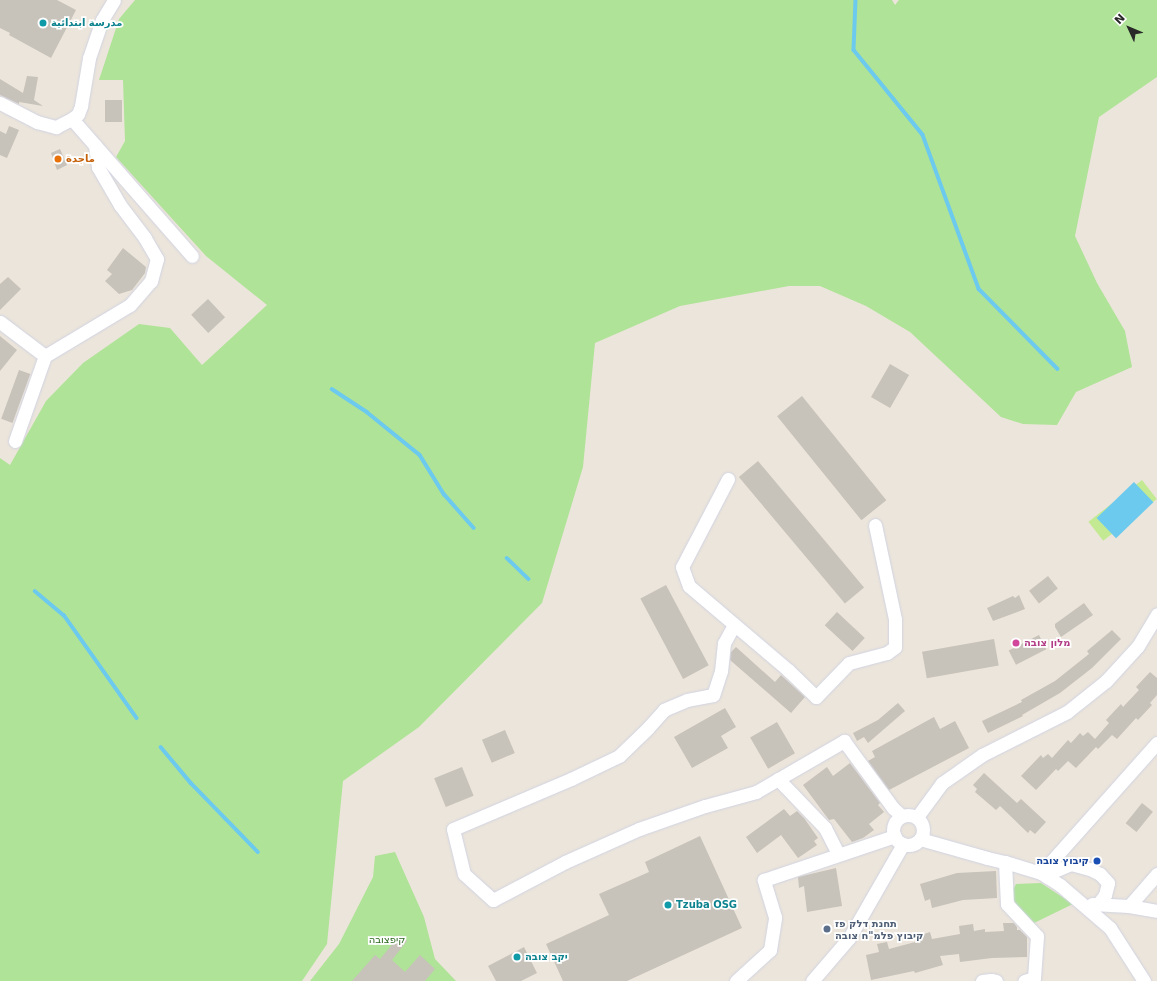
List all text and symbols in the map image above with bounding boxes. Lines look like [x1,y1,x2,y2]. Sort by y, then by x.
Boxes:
north arrow [1109,8,1149,48]
text: N [1112,11,1128,27]
place label: مدرسة ابتدائية [51,17,122,29]
marker: مدرسة ابتدائية [38,18,48,28]
place label: ماجدة [66,153,95,165]
marker: ماجدة [53,154,63,164]
place label: מלון צובה [1024,637,1071,649]
marker: מלון צובה [1011,638,1021,648]
place label: קיבוץ צובה [1036,855,1089,867]
marker: קיבוץ צובה [1092,856,1102,866]
place label: Tzuba OSG [676,899,737,911]
marker: Tzuba OSG [663,900,673,910]
place label: תחנת דלק פז קיבוץ פלמ"ח צובה [835,917,923,940]
marker: תחנת דלק פז קיבוץ פלמ"ח צובה [822,924,832,934]
park label: קיפצובה [369,934,405,946]
place label: יקב צובה [525,951,568,963]
marker: יקב צובה [512,952,522,962]

